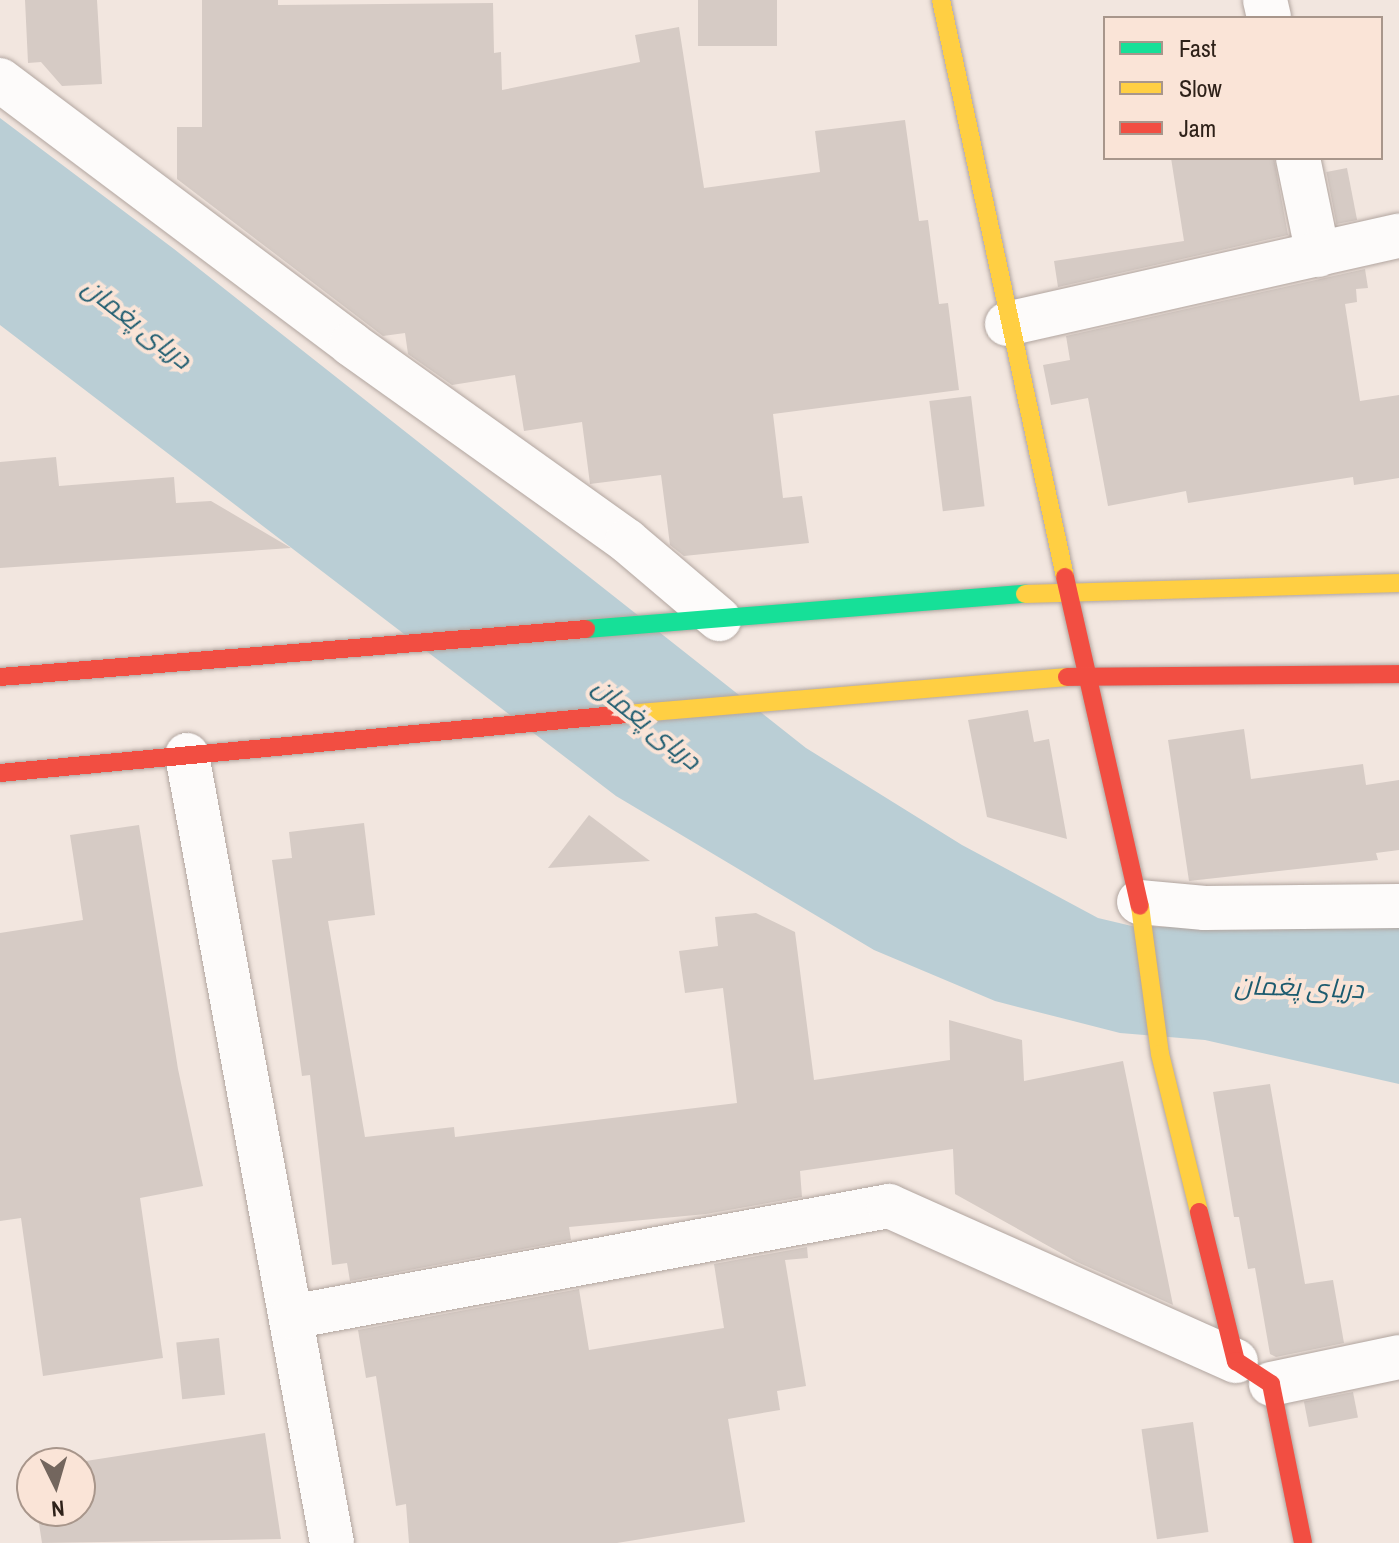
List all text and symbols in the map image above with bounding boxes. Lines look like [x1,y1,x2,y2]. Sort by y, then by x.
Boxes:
legend [1103,16,1383,160]
text: Fast [1179,32,1216,64]
text: Slow [1179,72,1222,104]
text: Jam [1179,112,1216,144]
water label: دریای پغمان [76,271,198,375]
water label: دریای پغمان [587,670,707,776]
water label: دریای پغمان [1234,969,1364,1005]
north arrow [16,1447,96,1527]
text: N [50,1493,66,1524]

